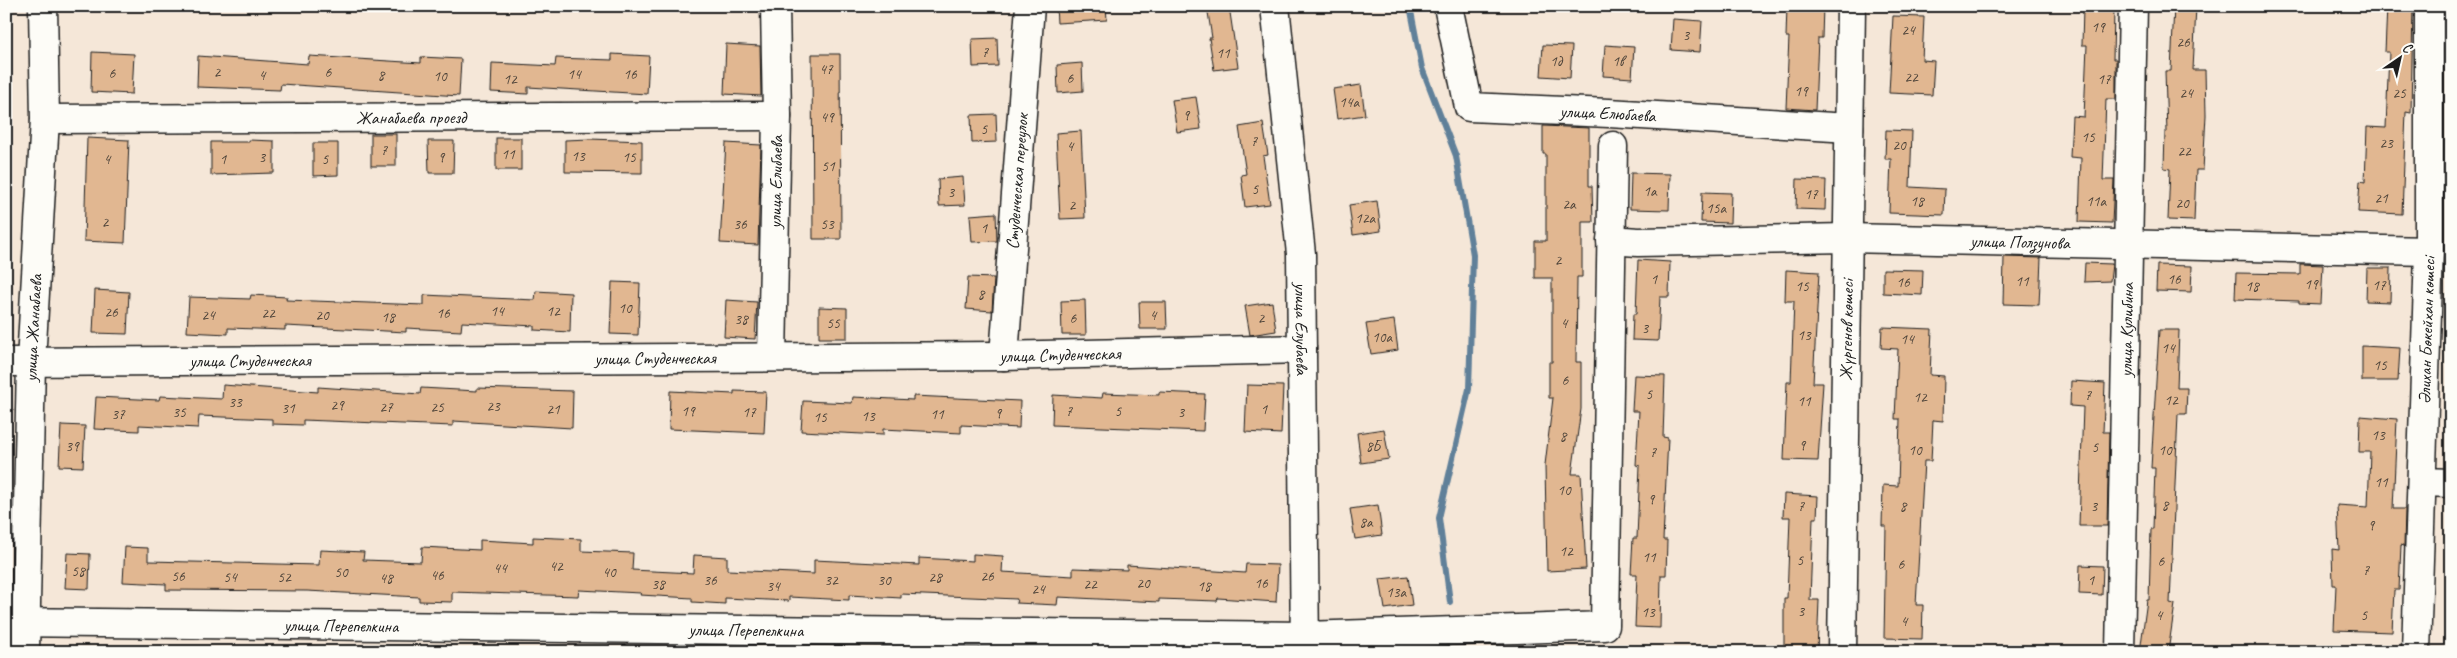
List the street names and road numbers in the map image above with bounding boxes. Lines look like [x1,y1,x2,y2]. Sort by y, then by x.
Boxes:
street label: улица Елюбаева [1558,100,1657,127]
street label: Жанабаева проезд [356,106,468,129]
street label: Студенческая переулок [1001,110,1033,250]
street label: улица Елибаева [764,134,788,230]
street label: улица Ползунова [1969,230,2071,254]
street label: Әлихан Бөкейхан көшесі [2413,253,2440,404]
street label: улица Жанабаева [20,272,47,383]
street label: Жүргенов көшесі [1835,276,1858,381]
street label: улица Елубаева [1290,281,1313,376]
street label: улица Кулибина [2115,282,2138,378]
street label: улица Студенческая [998,342,1122,367]
street label: улица Студенческая [593,347,717,369]
street label: улица Студенческая [188,349,312,372]
street label: улица Перепелкина [283,614,400,637]
street label: улица Перепелкина [688,618,805,642]

